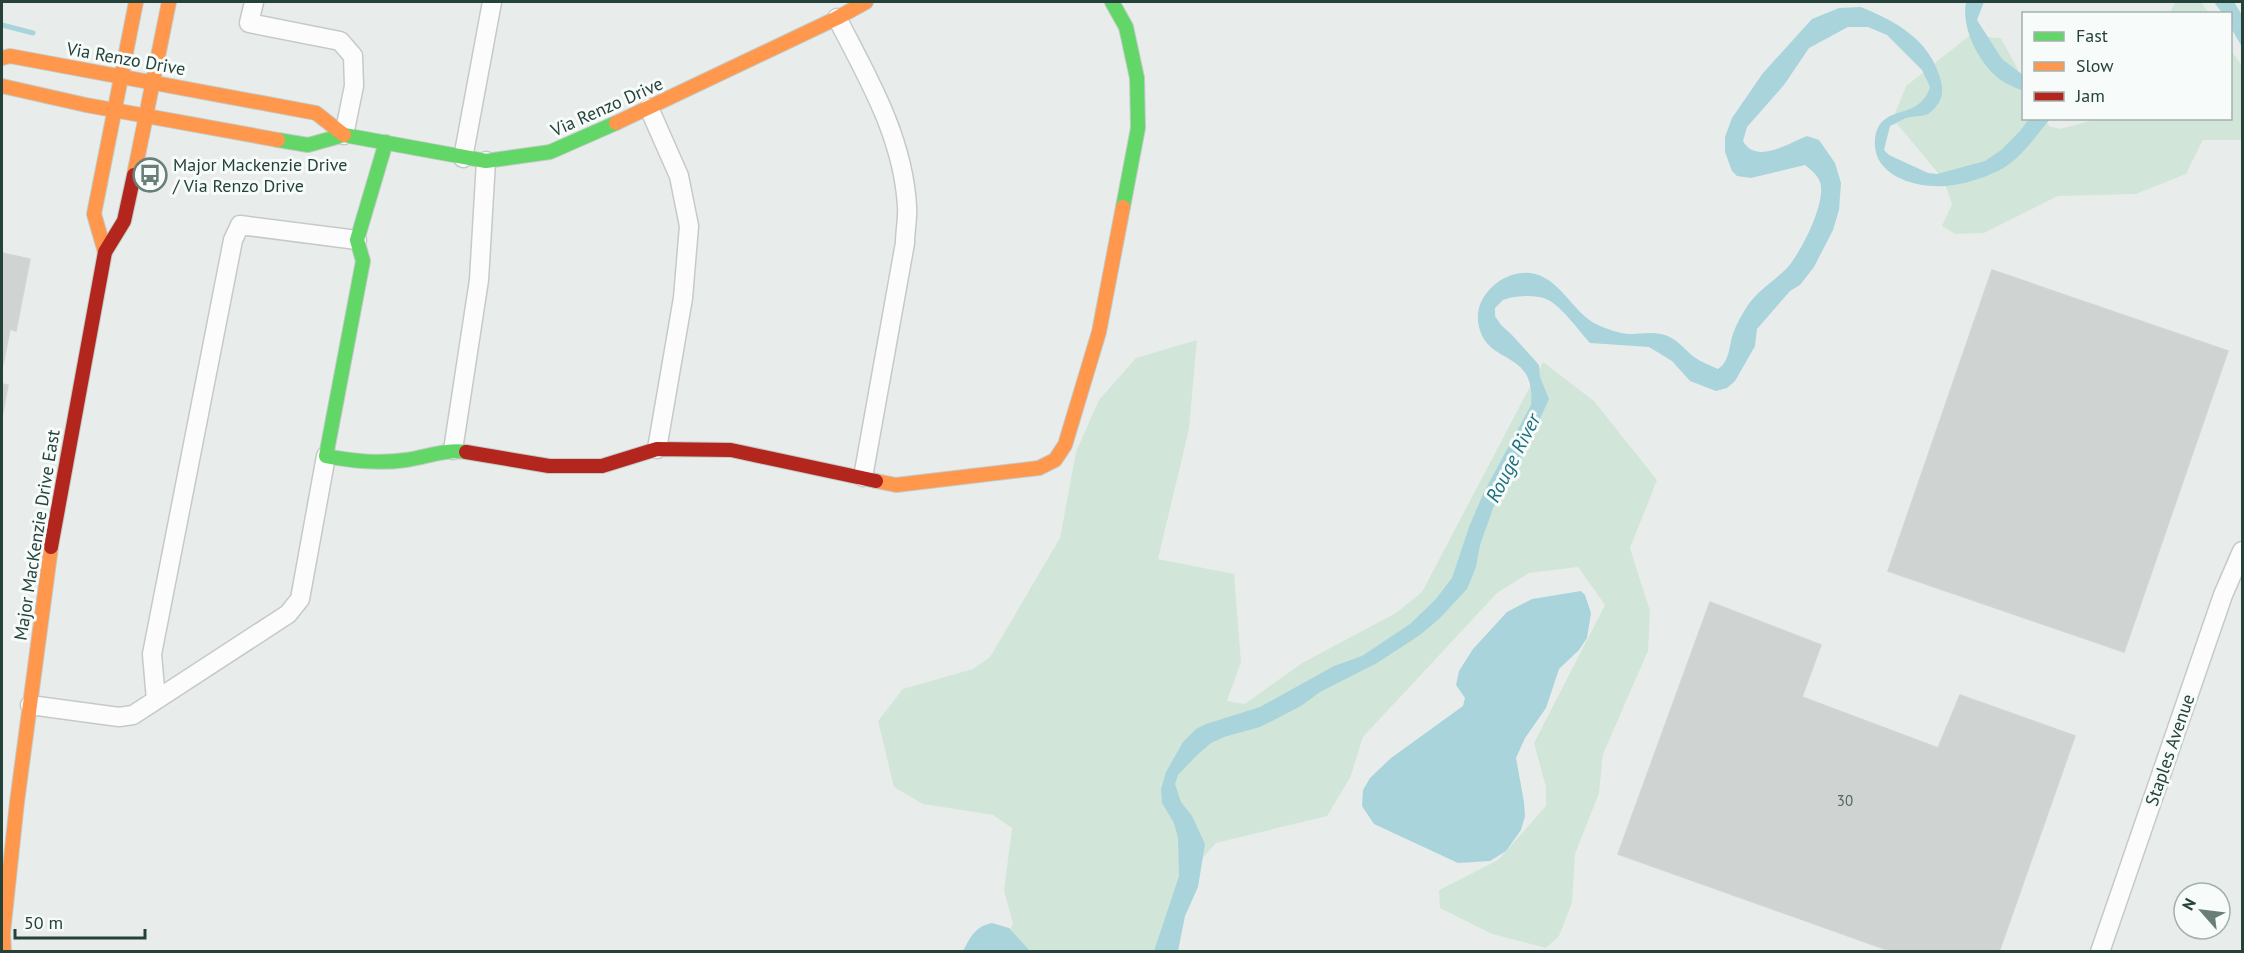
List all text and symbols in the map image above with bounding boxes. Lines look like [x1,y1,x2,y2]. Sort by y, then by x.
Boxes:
legend [2022,12,2232,120]
text: Fast [2076,24,2108,47]
street label: Via Renzo Drive [64,37,187,80]
text: Slow [2076,54,2114,77]
street label: Via Renzo Drive [546,72,666,142]
text: Jam [2075,84,2105,107]
place label: Major Mackenzie Drive / Via Renzo Drive [172,153,347,197]
bus stop icon: Major Mackenzie Drive / Via Renzo Drive [132,157,168,193]
water label: Rouge River [1480,408,1547,507]
street label: Major MacKenzie Drive East [8,428,65,642]
street label: Staples Avenue [2140,691,2199,809]
house number: 30 [1837,791,1853,810]
north arrow [2172,881,2232,941]
text: N [2177,895,2200,913]
scale bar [15,902,146,940]
text: 50 m [24,911,63,934]

